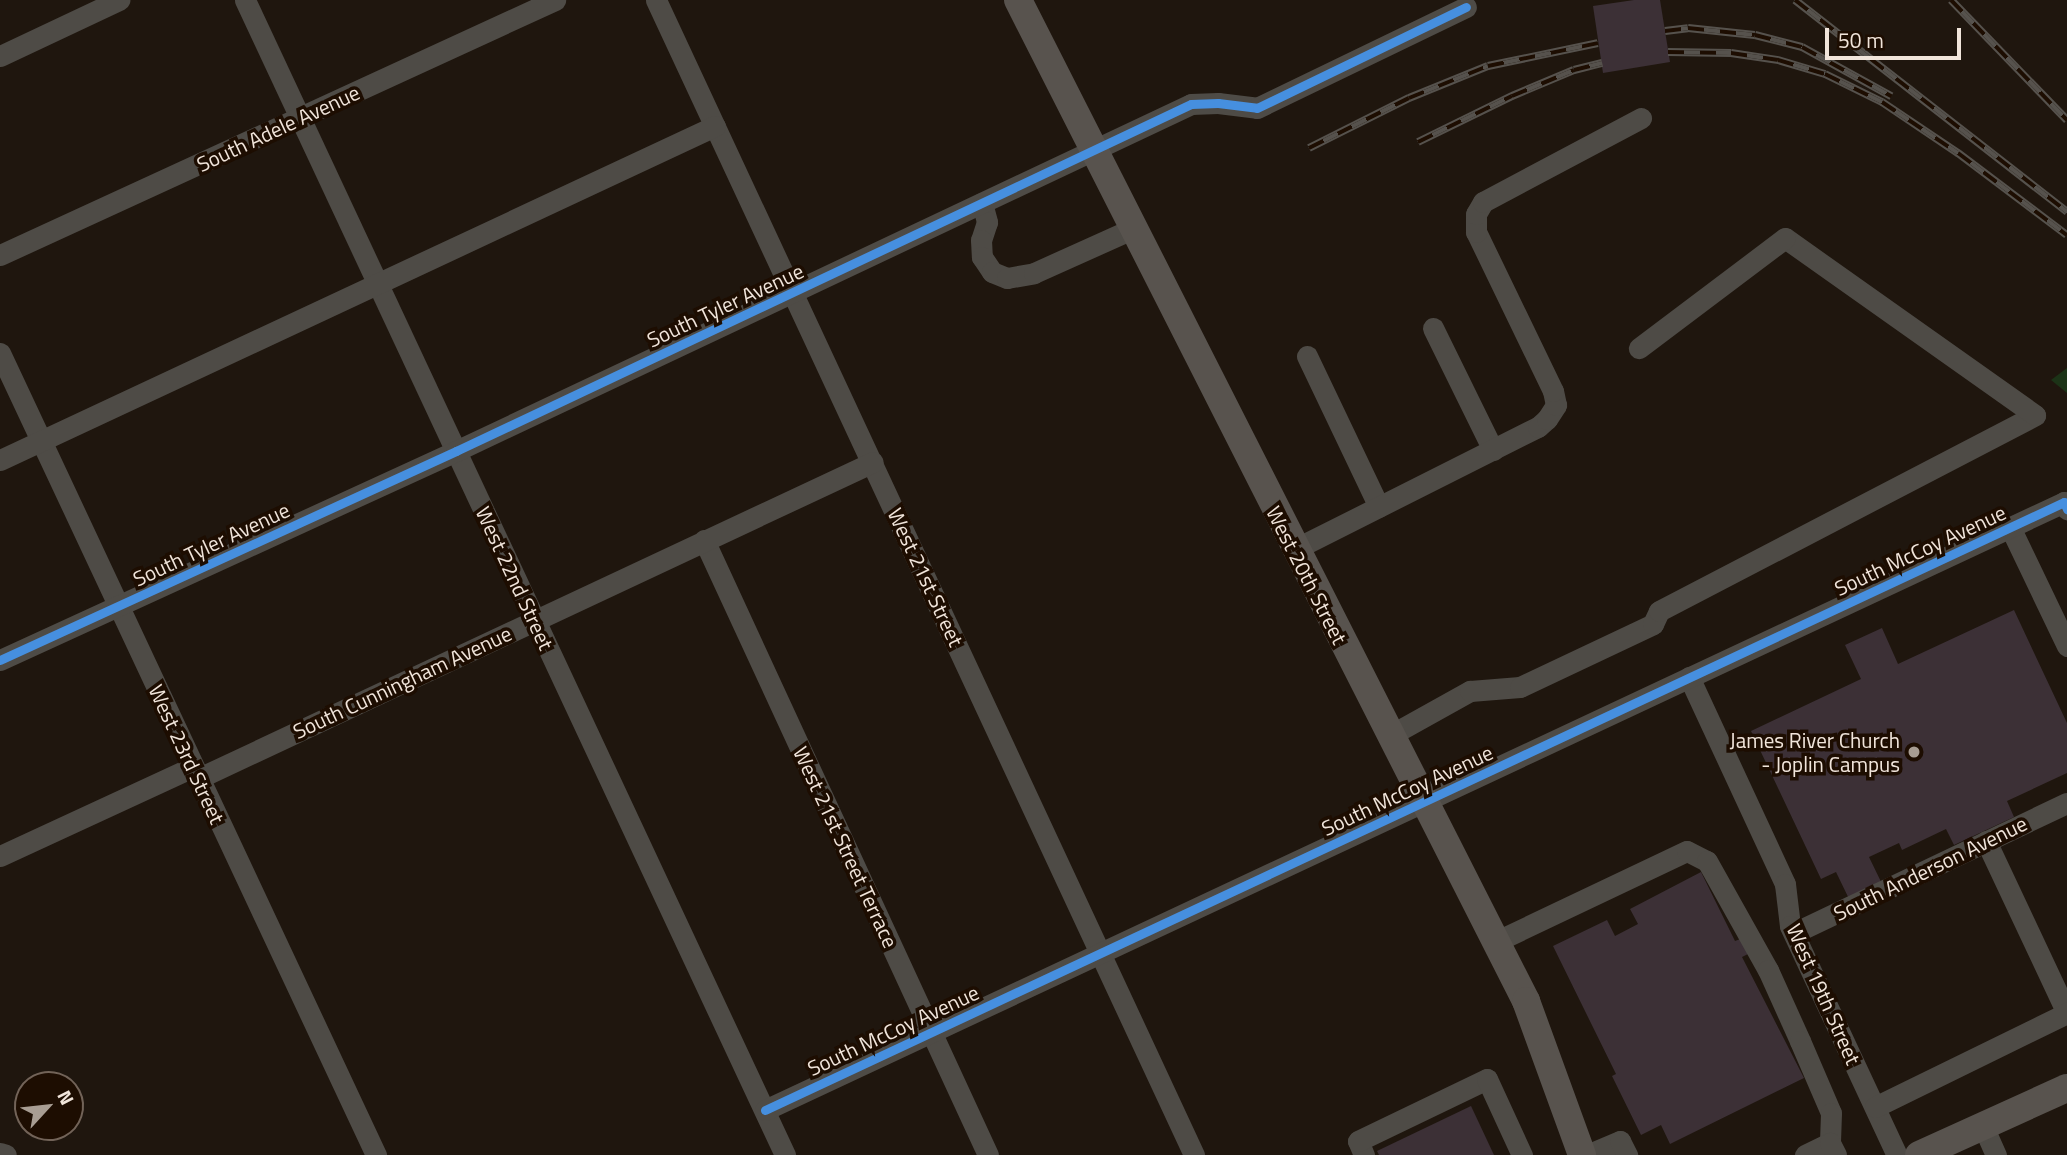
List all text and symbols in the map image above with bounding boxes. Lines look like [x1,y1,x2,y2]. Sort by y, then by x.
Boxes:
scale bar [1829,14,1966,58]
text: 50 m [1838,24,1884,56]
street label: South Adele Avenue [193,79,363,177]
street label: South Tyler Avenue [643,258,807,352]
street label: South Tyler Avenue [129,497,293,591]
street label: South McCoy Avenue [1830,499,2010,601]
street label: West 22nd Street [471,502,559,654]
street label: West 20th Street [1261,502,1353,648]
street label: West 21st Street [883,504,969,650]
street label: South Cunningham Avenue [289,620,515,744]
street label: West 23rd Street [144,680,230,828]
place label: James River Church - Joplin Campus [1730,727,1900,777]
street label: South McCoy Avenue [1317,739,1497,841]
street label: West 21st Street Terrace [788,742,904,952]
marker: James River Church - Joplin Campus [1906,744,1922,760]
street label: South Anderson Avenue [1829,810,2031,926]
street label: West 19th Street [1782,920,1866,1068]
street label: South McCoy Avenue [803,979,983,1081]
north arrow [14,1071,84,1141]
text: N [50,1085,82,1110]

